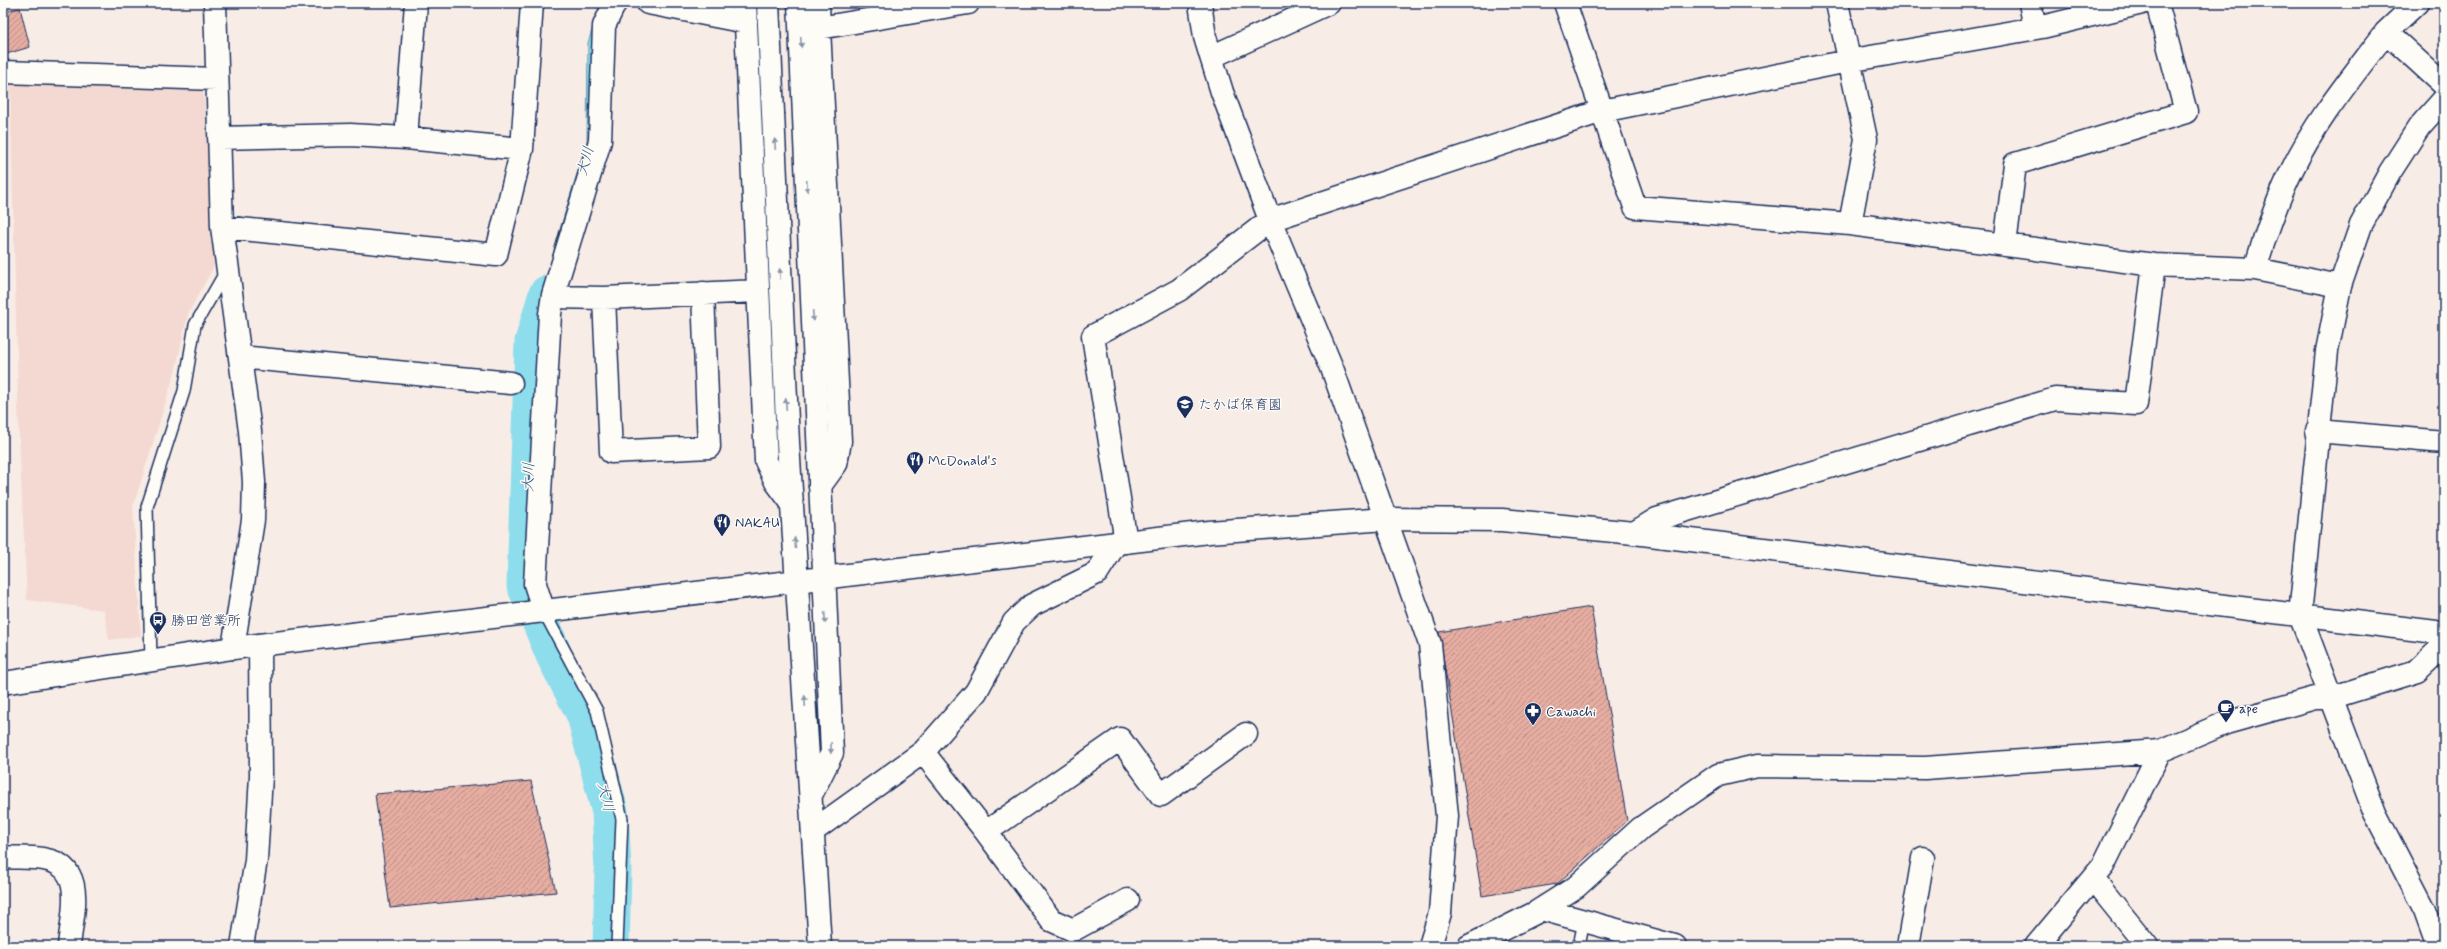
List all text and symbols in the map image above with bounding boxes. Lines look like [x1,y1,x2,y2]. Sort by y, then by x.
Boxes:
one-way arrow [797,36,804,48]
one-way arrow [771,138,778,150]
water label: 大川 [572,144,600,178]
one-way arrow [804,180,810,193]
one-way arrow [777,268,784,280]
one-way arrow [810,310,816,323]
school or university icon: たかば保育園 [1175,394,1195,419]
place label: たかば保育園 [1198,396,1282,414]
one-way arrow [783,397,789,410]
restaurant icon: McDonald's [905,450,925,475]
place label: McDonald's [928,452,997,470]
water label: 大川 [518,462,540,492]
restaurant icon: NAKAU [712,512,732,537]
place label: NAKAU [735,514,780,532]
one-way arrow [791,537,798,549]
bus stop icon: 勝田営業所 [148,610,168,635]
place label: 勝田営業所 [171,612,241,630]
one-way arrow [822,612,828,625]
one-way arrow [801,695,808,707]
cafe icon: ape [2216,698,2236,723]
place label: ape [2239,700,2258,718]
pharmacy icon: Cawachi [1523,701,1543,726]
place label: Cawachi [1546,703,1596,721]
one-way arrow [828,741,834,754]
water label: 大川 [592,780,618,814]

